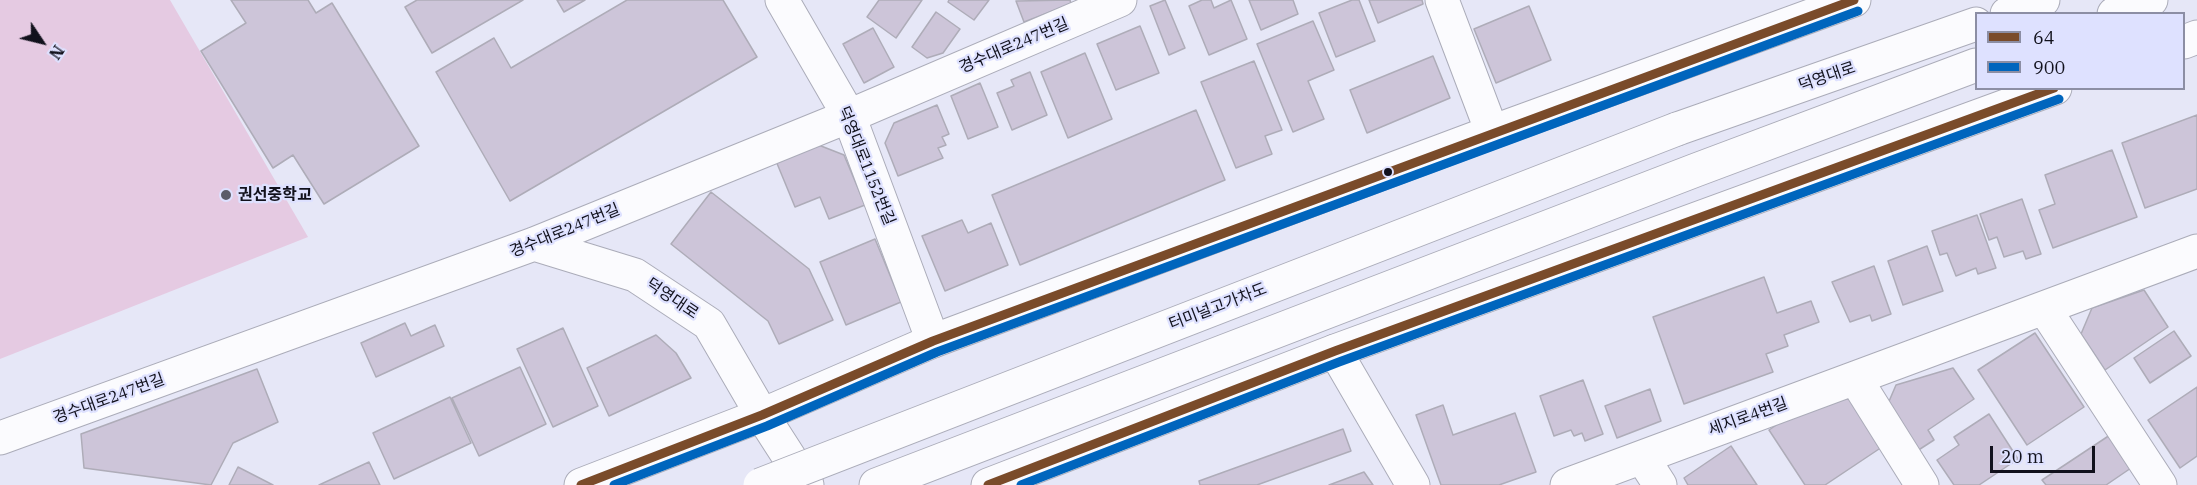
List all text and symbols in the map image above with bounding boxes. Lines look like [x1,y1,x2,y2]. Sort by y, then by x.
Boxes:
north arrow [12,12,72,72]
legend [1975,12,2185,90]
street label: 경수대로247번길 [956,14,1072,78]
text: 64 [2033,26,2055,49]
text: N [45,41,69,63]
text: 900 [2033,56,2065,79]
street label: 덕영대로 [1796,58,1858,96]
street label: 덕영대로1152번길 [833,104,899,228]
unlabelled marker [1382,166,1394,178]
place label: 권선중학교 [238,185,312,205]
marker: 권선중학교 [219,188,233,202]
street label: 경수대로247번길 [507,200,623,262]
street label: 덕영대로 [642,275,702,323]
street label: 터미널고가차도 [1166,280,1270,334]
street label: 경수대로247번길 [51,370,167,428]
street label: 세지로4번길 [1706,394,1790,440]
scale bar [1993,434,2098,472]
text: 20 m [2001,445,2044,468]

